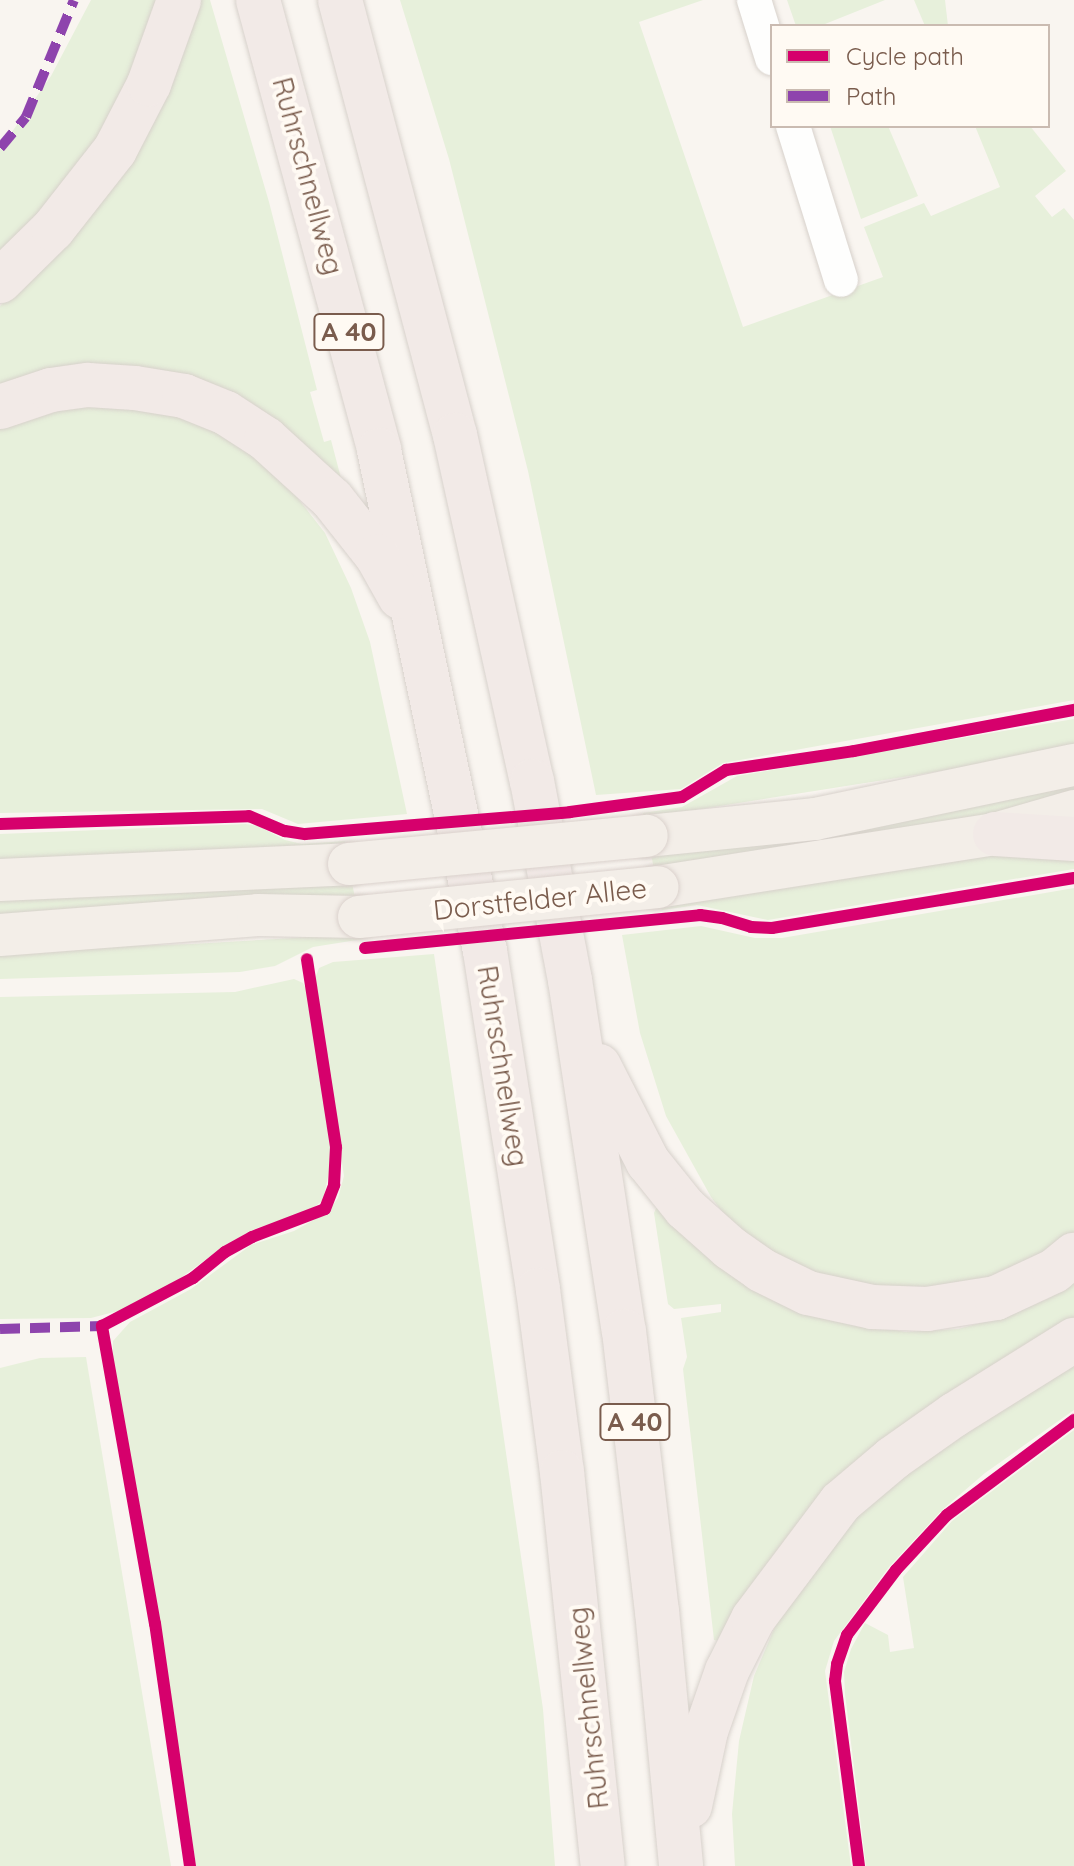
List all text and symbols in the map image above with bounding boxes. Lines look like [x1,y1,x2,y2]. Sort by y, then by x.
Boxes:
legend [770,24,1050,128]
text: Cycle path [846,41,964,71]
street label: Ruhrschnellweg [265,73,351,279]
text: Path [846,81,897,111]
road number: A 40 [313,310,385,354]
street label: Dorstfelder Allee [432,871,648,927]
street label: Ruhrschnellweg [471,963,535,1169]
road number: A 40 [599,1400,671,1444]
street label: Ruhrschnellweg [561,1605,615,1811]

